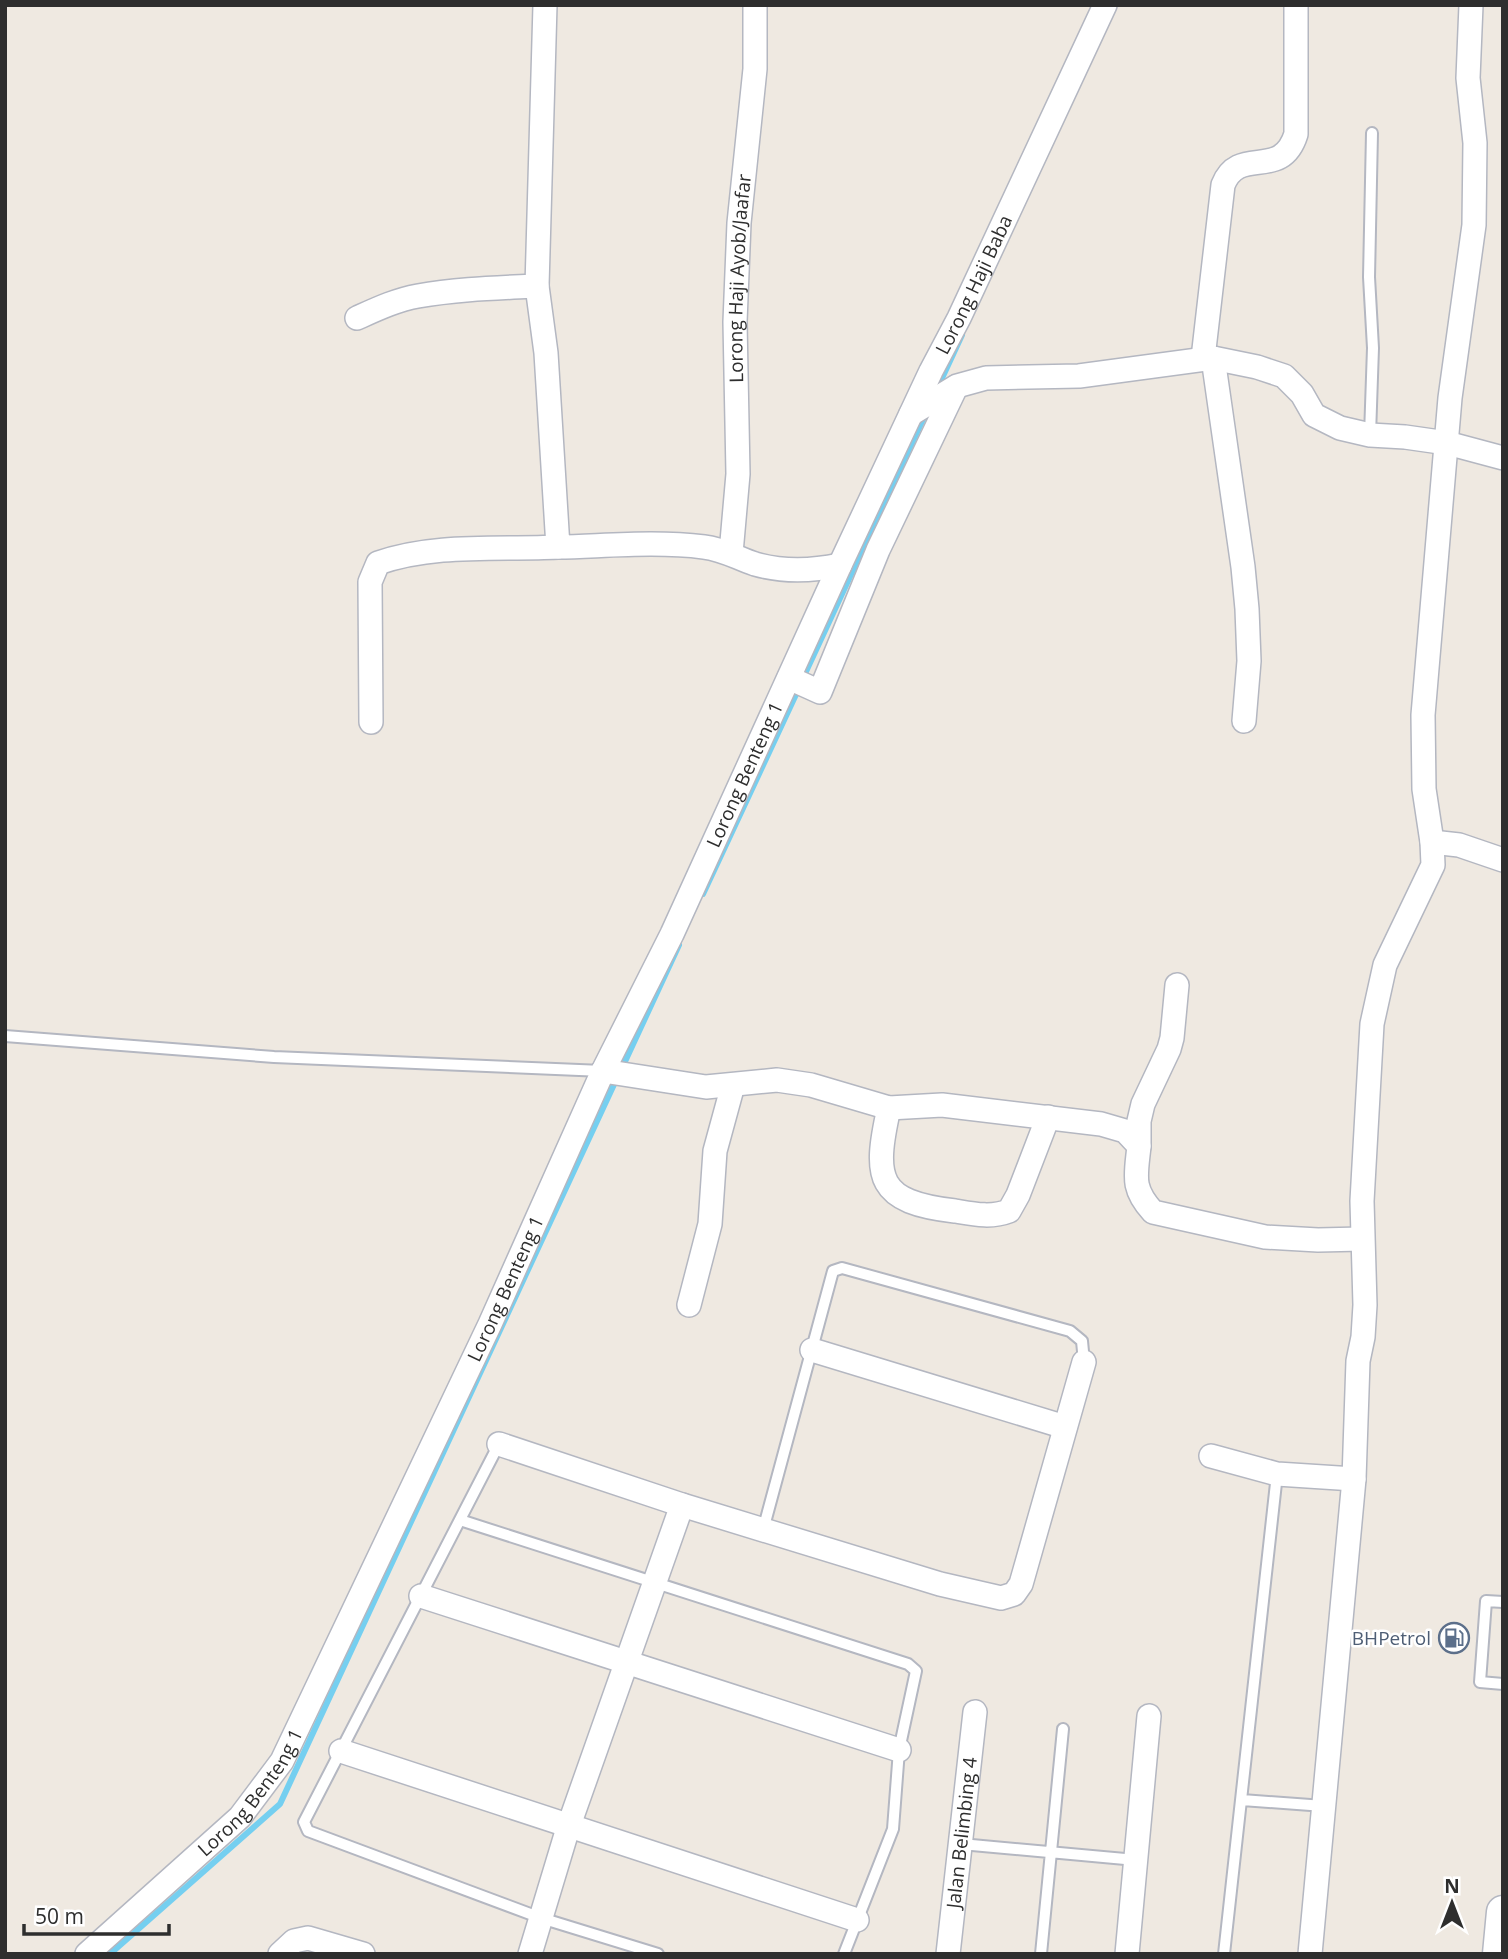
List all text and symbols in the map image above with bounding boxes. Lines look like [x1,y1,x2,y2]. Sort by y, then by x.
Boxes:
street label: Lorong Haji Ayob/Jaafar [722,173,757,383]
street label: Lorong Haji Baba [929,211,1018,359]
street label: Lorong Benteng 1 [700,698,789,852]
street label: Lorong Benteng 1 [461,1212,550,1366]
fuel station icon: BHPetrol [1437,1621,1471,1655]
place label: BHPetrol [1352,1625,1431,1651]
street label: Lorong Benteng 1 [192,1724,308,1862]
street label: Jalan Belimbing 4 [940,1756,983,1912]
north arrow [1417,1868,1487,1938]
text: N [1444,1873,1460,1899]
scale bar [24,1892,170,1936]
text: 50 m [35,1902,84,1930]

